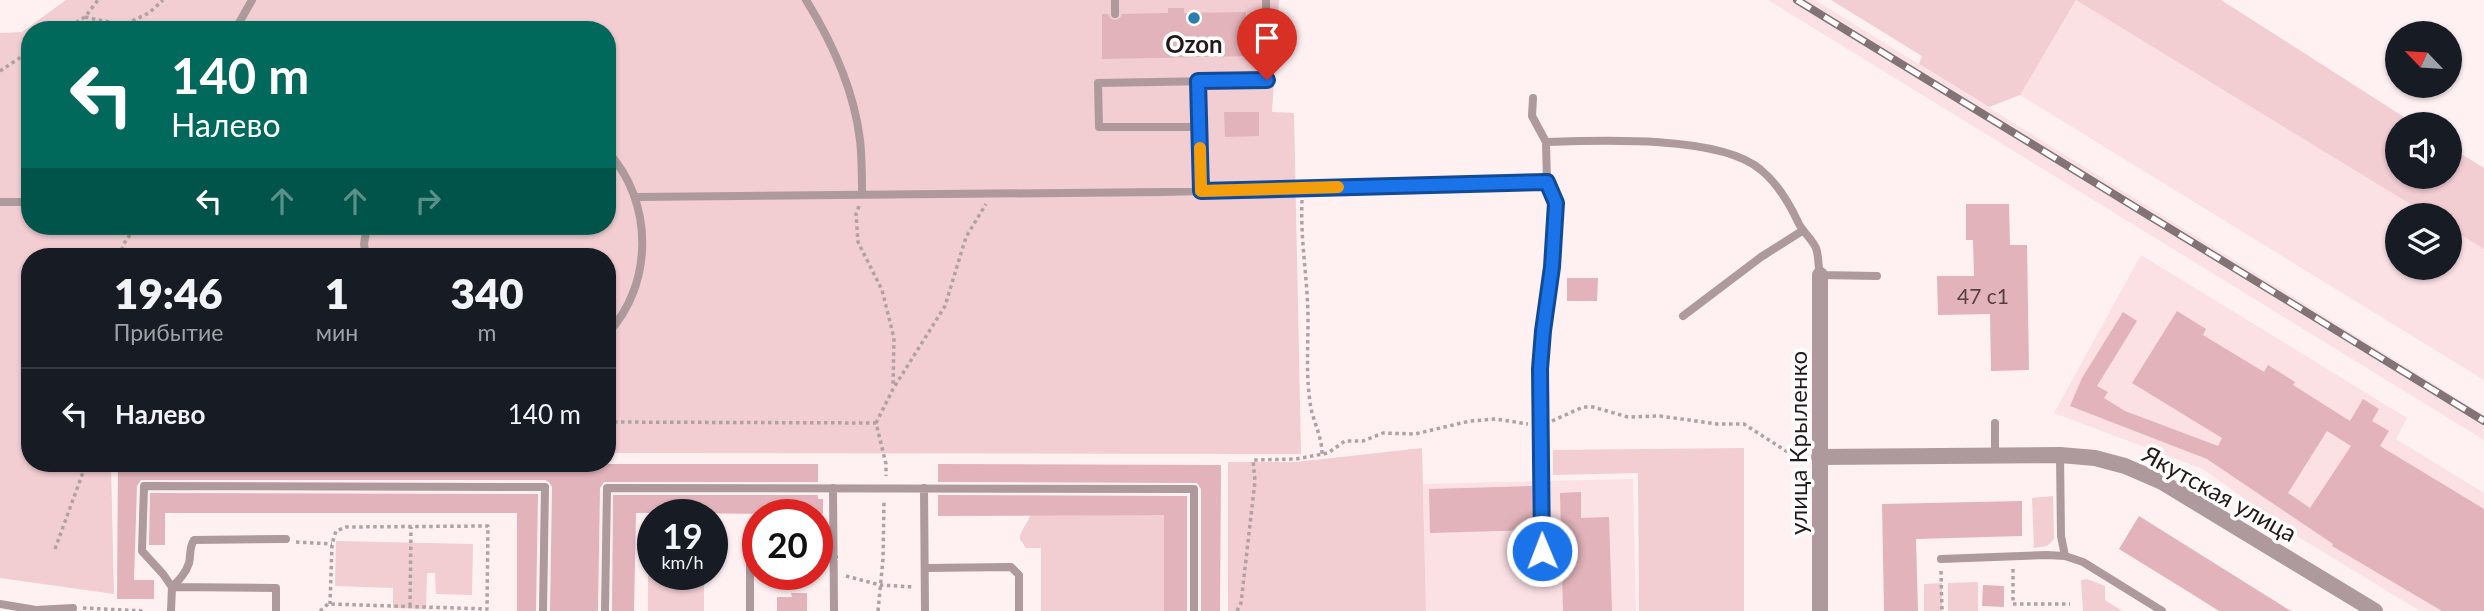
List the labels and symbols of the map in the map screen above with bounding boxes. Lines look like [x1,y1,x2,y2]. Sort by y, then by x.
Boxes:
pin [1237,8,1297,80]
marker: Ozon [1186,10,1202,26]
north arrow [2385,21,2462,98]
place label: Ozon [1165,29,1223,58]
house number: 47 с1 [1957,283,2009,308]
street label: улица Крыленко [1783,351,1812,535]
street label: Якутская улица [2137,438,2302,547]
speed limit sign: 20 [742,499,833,590]
position arrow [1505,514,1579,588]

